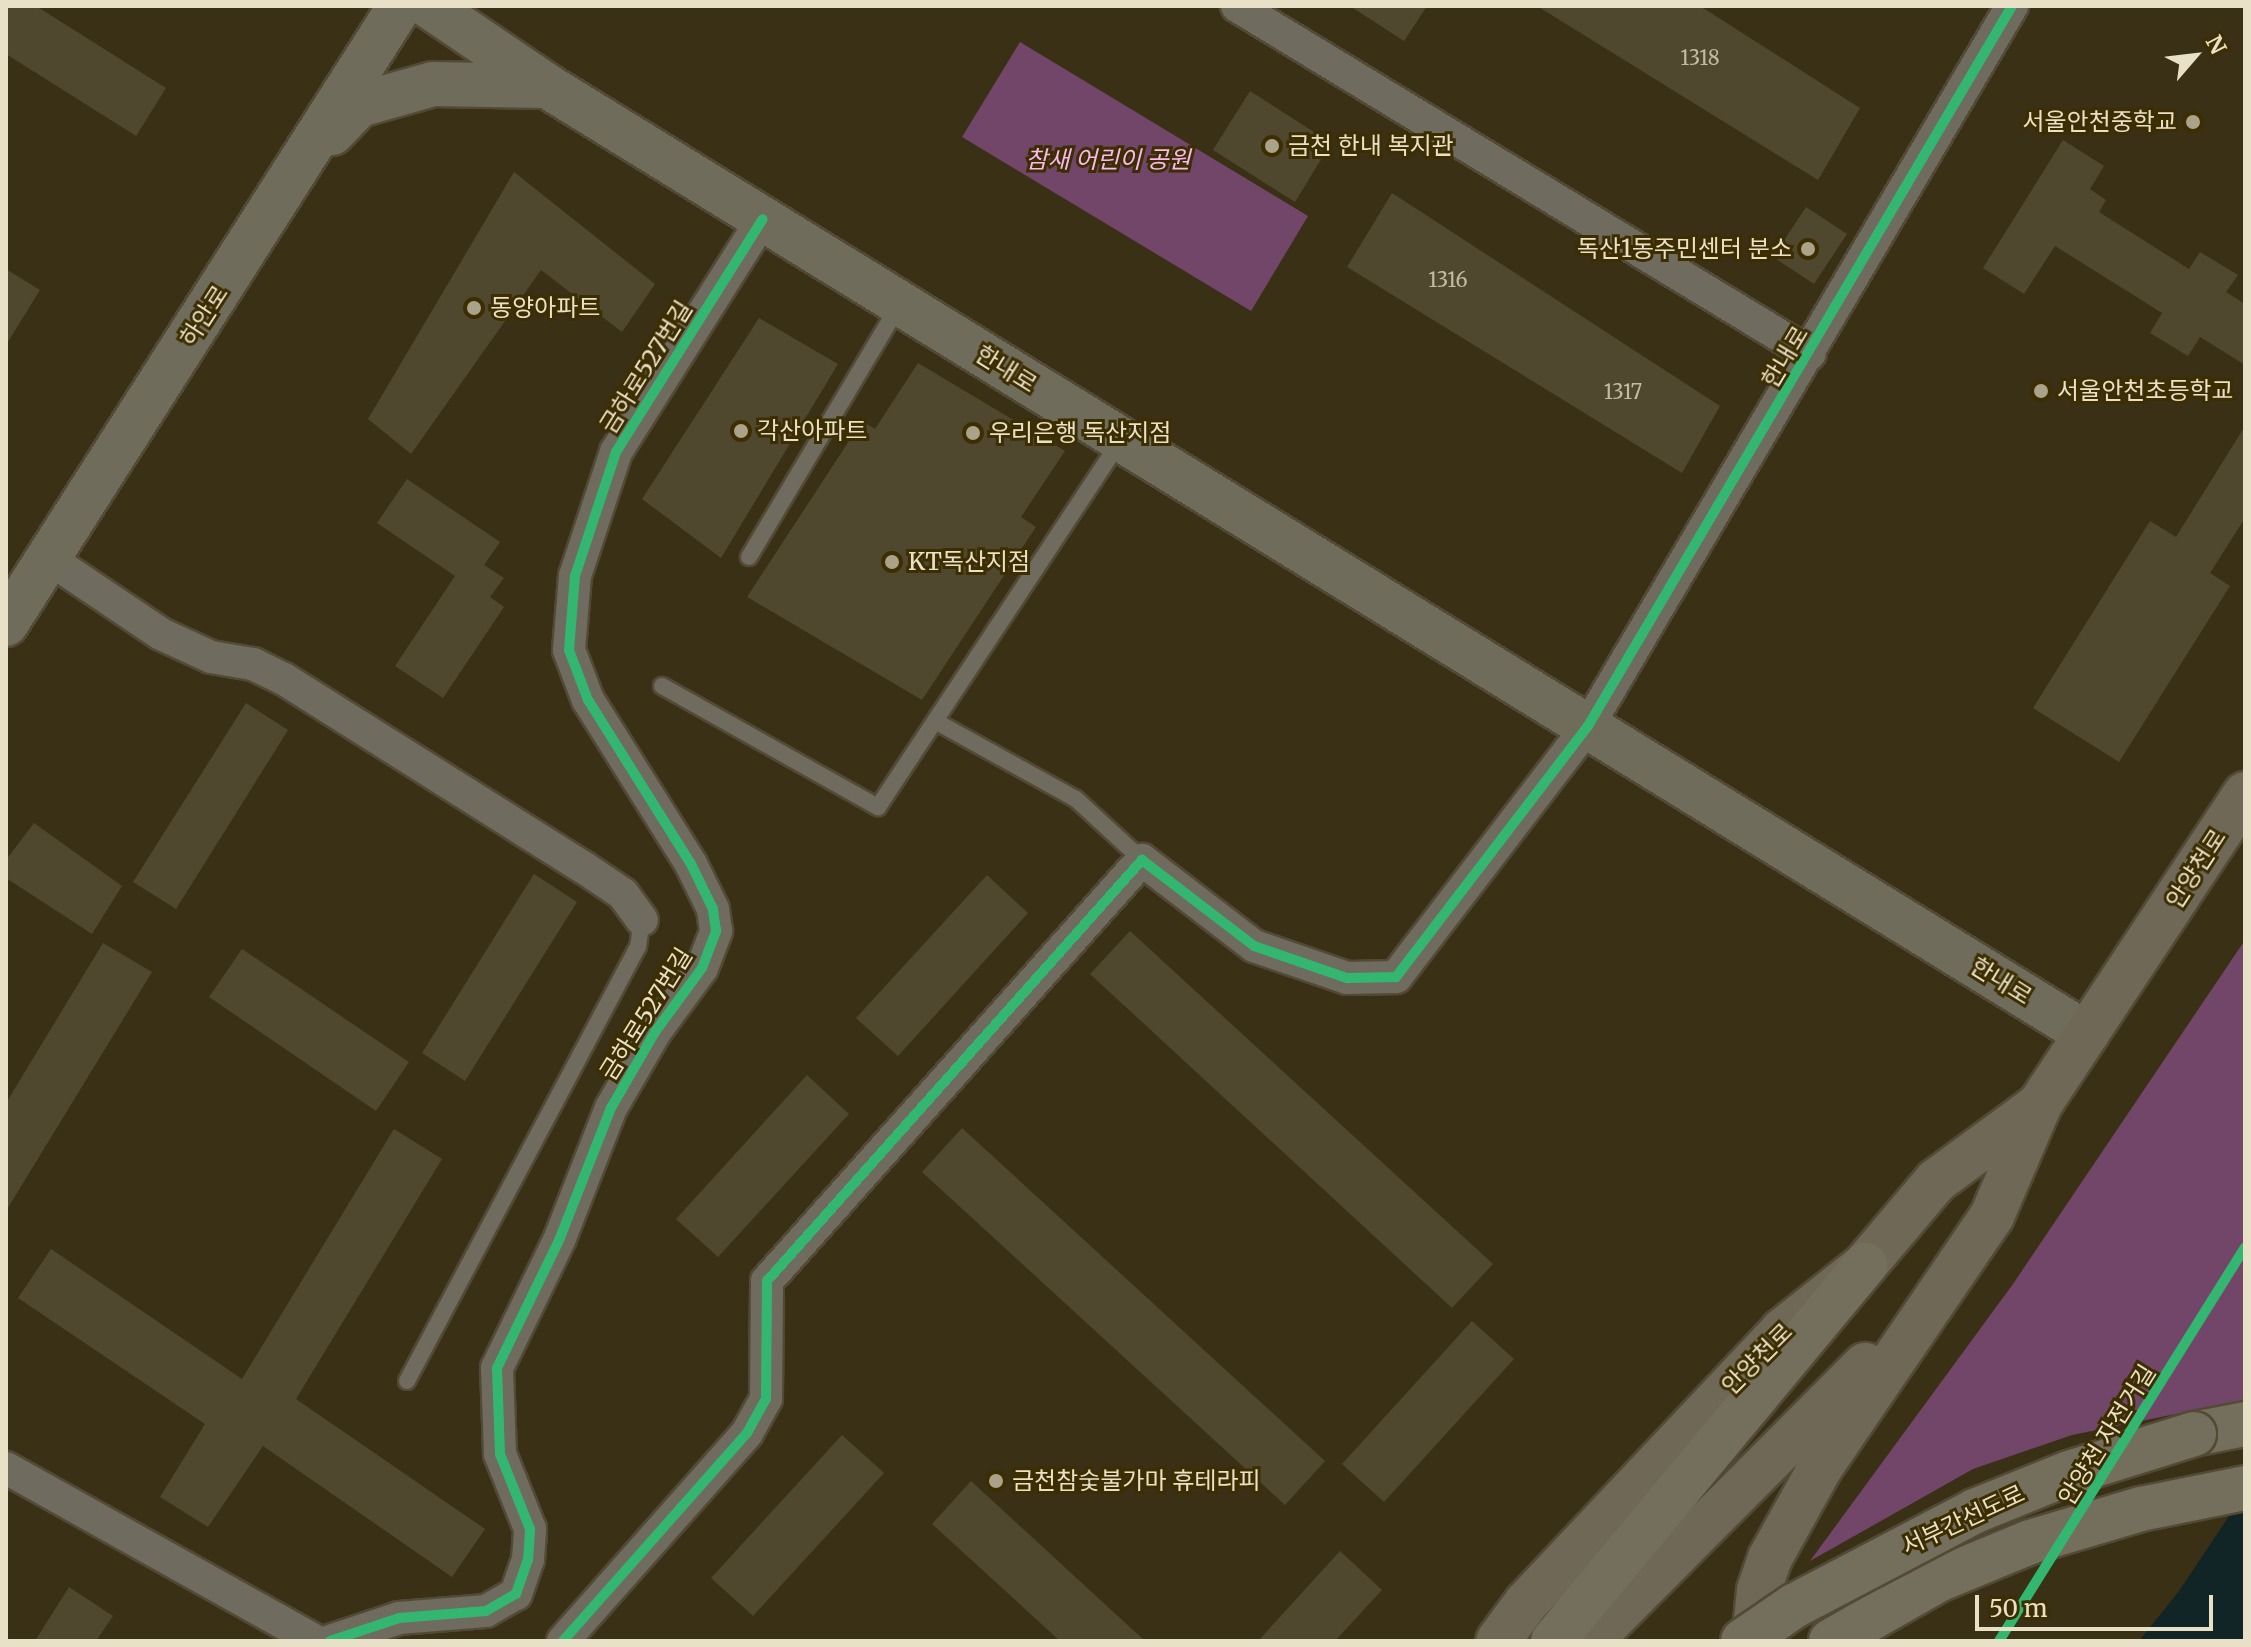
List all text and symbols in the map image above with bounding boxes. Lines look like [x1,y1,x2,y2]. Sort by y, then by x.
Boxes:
north arrow [2155,16,2235,96]
text: N [2200,30,2233,59]
house number: 1318 [1680,45,1720,69]
place label: 서울안천중학교 [2022,108,2177,136]
marker: 서울안천중학교 [2184,113,2202,131]
place label: 금천 한내 복지관 [1288,132,1454,160]
marker: 금천 한내 복지관 [1263,137,1281,155]
park label: 참새 어린이 공원 [1025,146,1191,174]
place label: 독산1동주민센터 분소 [1577,235,1792,263]
marker: 독산1동주민센터 분소 [1799,240,1817,258]
house number: 1316 [1428,267,1468,291]
street label: 하안로 [174,280,234,352]
place label: 동양아파트 [490,294,600,322]
street label: 금하로527번길 [594,296,698,438]
marker: 동양아파트 [465,299,483,317]
street label: 한내로 [1756,321,1814,393]
street label: 한내로 [970,339,1042,399]
place label: 서울안천초등학교 [2057,377,2234,405]
house number: 1317 [1604,379,1642,403]
marker: 서울안천초등학교 [2032,382,2050,400]
place label: 각산아파트 [757,417,867,445]
place label: 우리은행 독산지점 [989,419,1171,447]
marker: 각산아파트 [732,422,750,440]
marker: 우리은행 독산지점 [964,424,982,442]
place label: KT독산지점 [908,548,1030,576]
marker: KT독산지점 [883,553,901,571]
street label: 안양천로 [2160,824,2232,914]
street label: 금하로527번길 [594,943,698,1085]
street label: 한내로 [1965,951,2037,1011]
street label: 안양천로 [1716,1318,1798,1400]
street label: 안양천 자전거길 [2052,1359,2162,1511]
place label: 금천참숯불가마 휴테라피 [1012,1467,1261,1495]
marker: 금천참숯불가마 휴테라피 [987,1472,1005,1490]
street label: 서부간선도로 [1897,1479,2029,1561]
scale bar [1979,1579,2217,1629]
text: 50 m [1989,1593,2048,1624]

